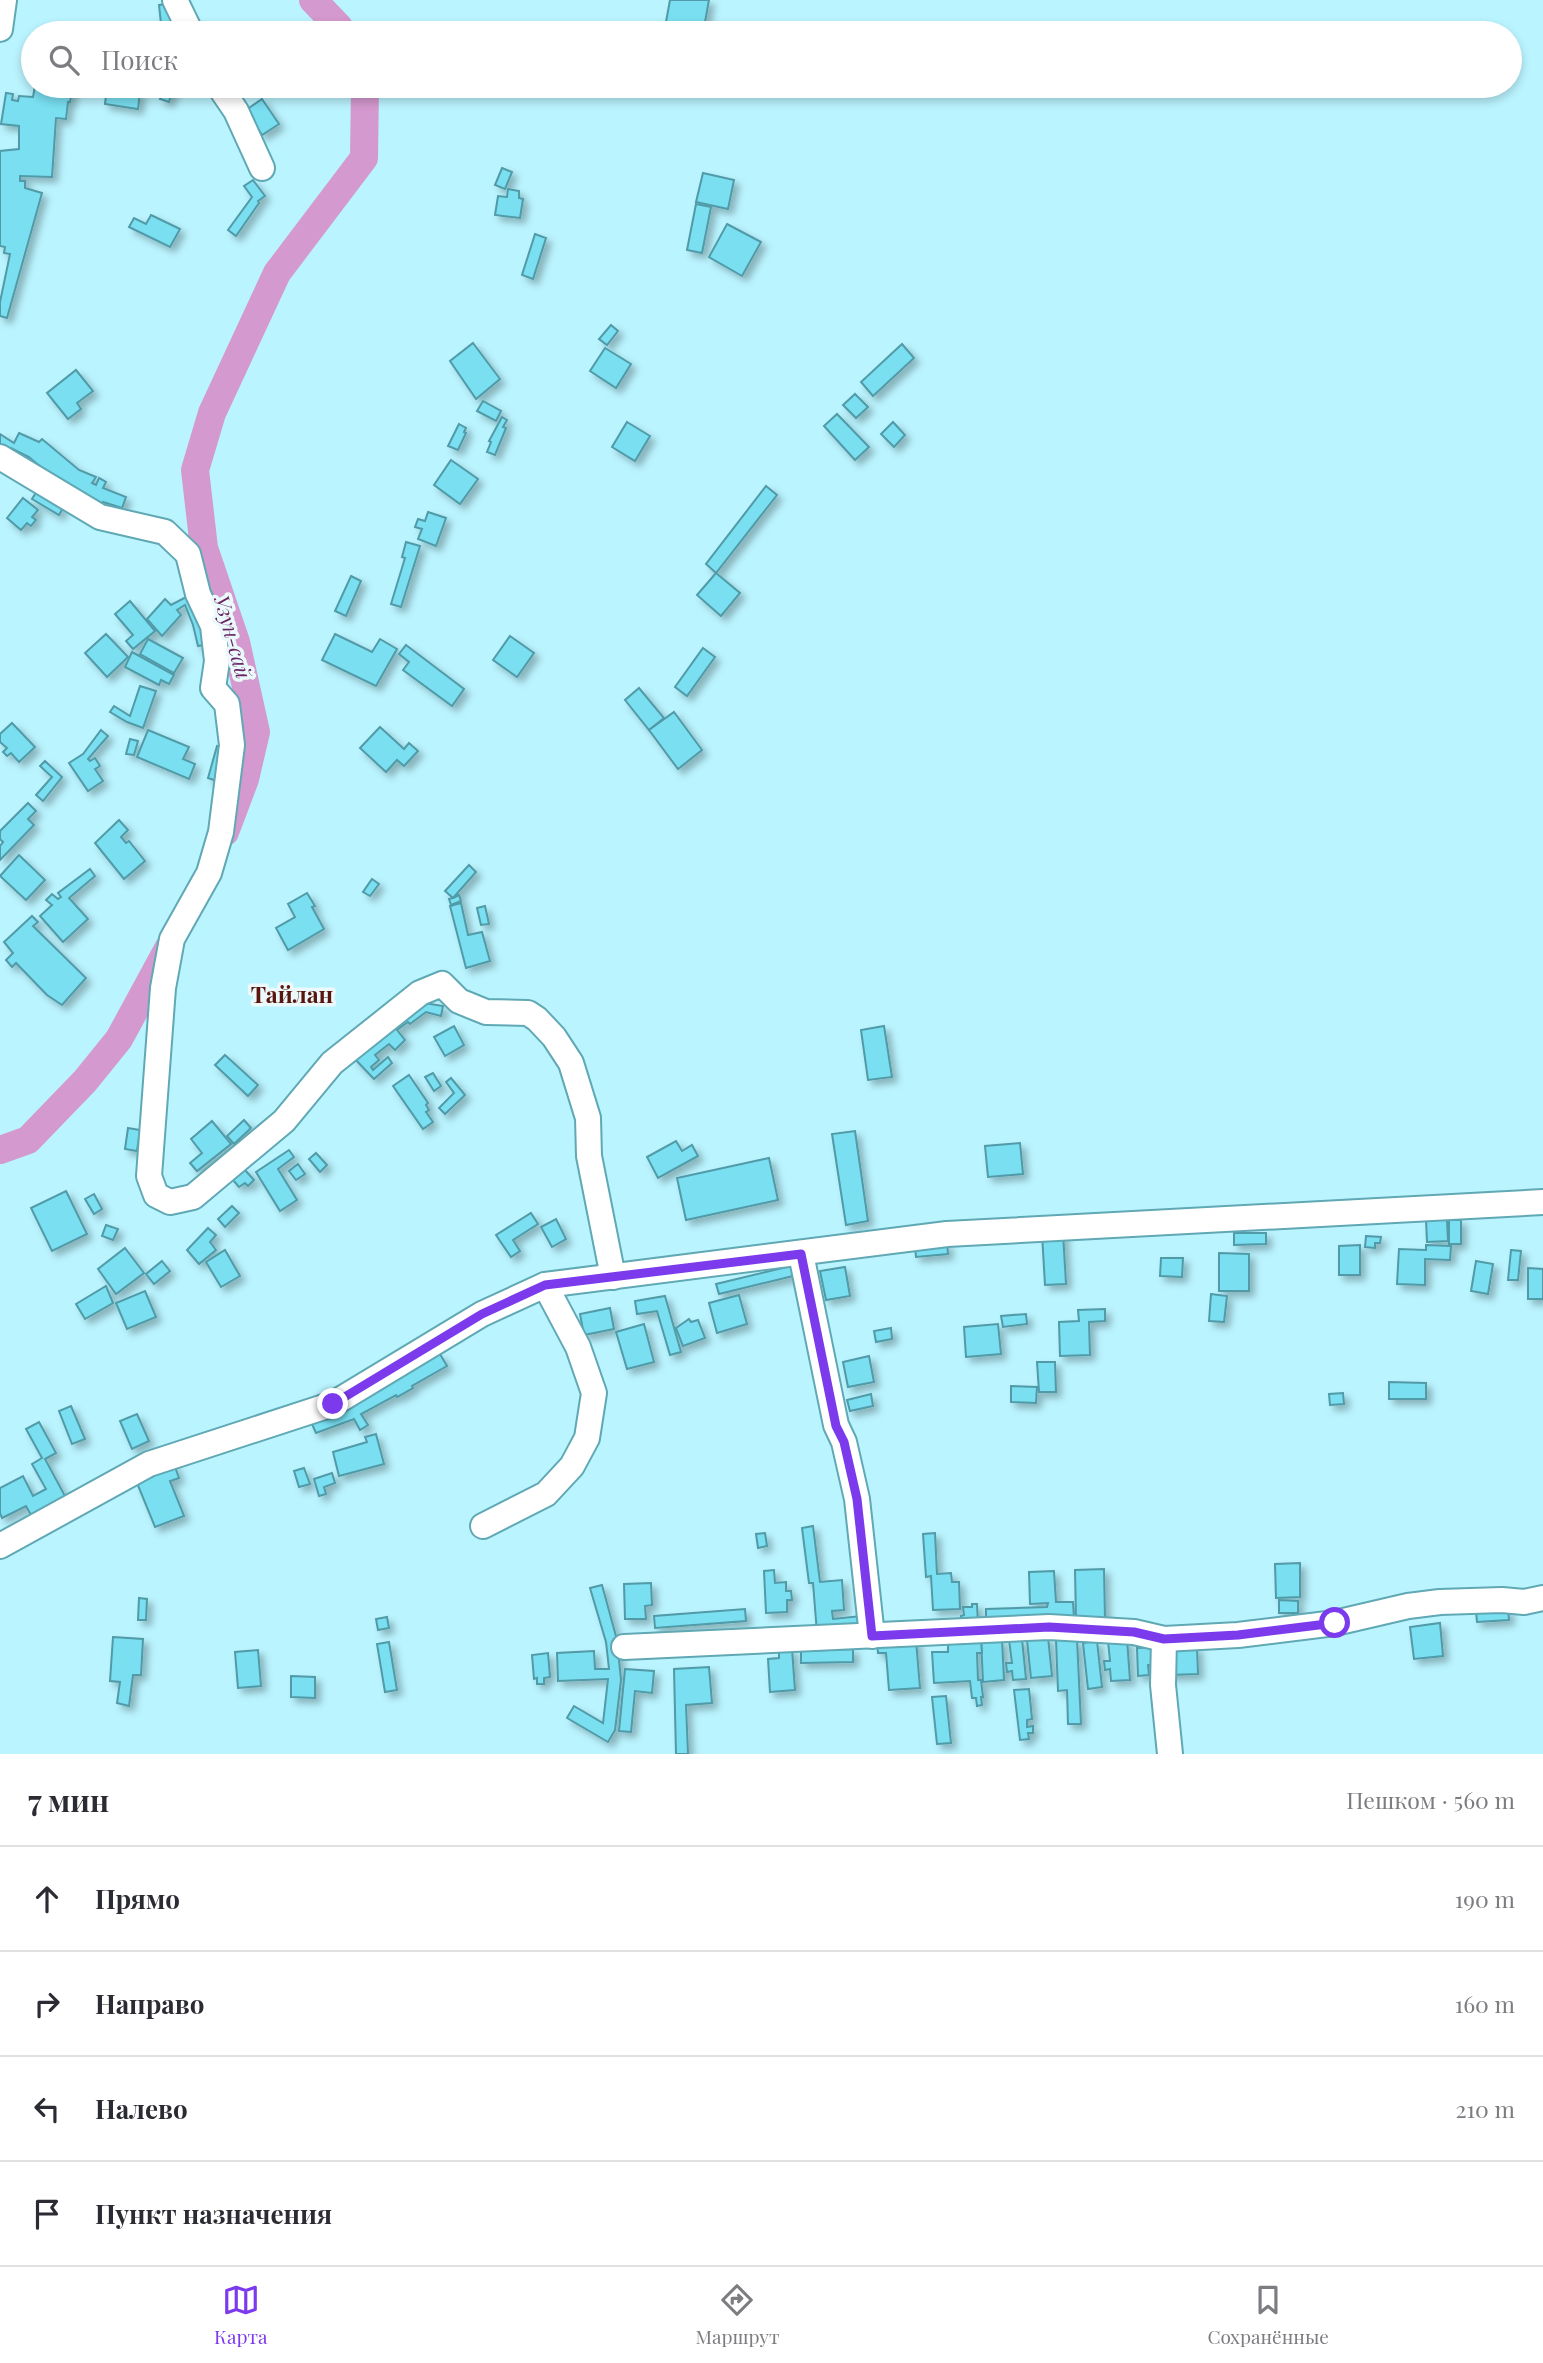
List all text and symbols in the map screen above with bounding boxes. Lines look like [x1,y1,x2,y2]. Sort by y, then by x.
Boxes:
search box [21,21,1522,98]
icon: search [45,41,83,79]
text: Поиск [101,42,178,77]
water label: Узун-сай [209,591,260,683]
district label: Тайлан [251,978,334,1009]
route end [317,1388,348,1419]
route start [1319,1607,1350,1638]
text: 7 мин [28,1780,109,1820]
text: Пешком · 560 m [1346,1784,1515,1815]
icon: ahead [28,1880,66,1918]
text: Прямо [95,1881,180,1916]
text: 190 m [1455,1883,1515,1914]
icon: right [28,1985,66,2023]
text: Направо [95,1986,204,2021]
text: 160 m [1455,1988,1515,2019]
icon: left [28,2090,66,2128]
text: Налево [95,2091,188,2126]
text: 210 m [1456,2093,1515,2124]
icon: arrive [28,2195,66,2233]
text: Пункт назначения [95,2196,332,2231]
tab: Карта [214,2281,267,2349]
tab: Маршрут [696,2281,779,2349]
tab: Сохранённые [1208,2281,1329,2349]

